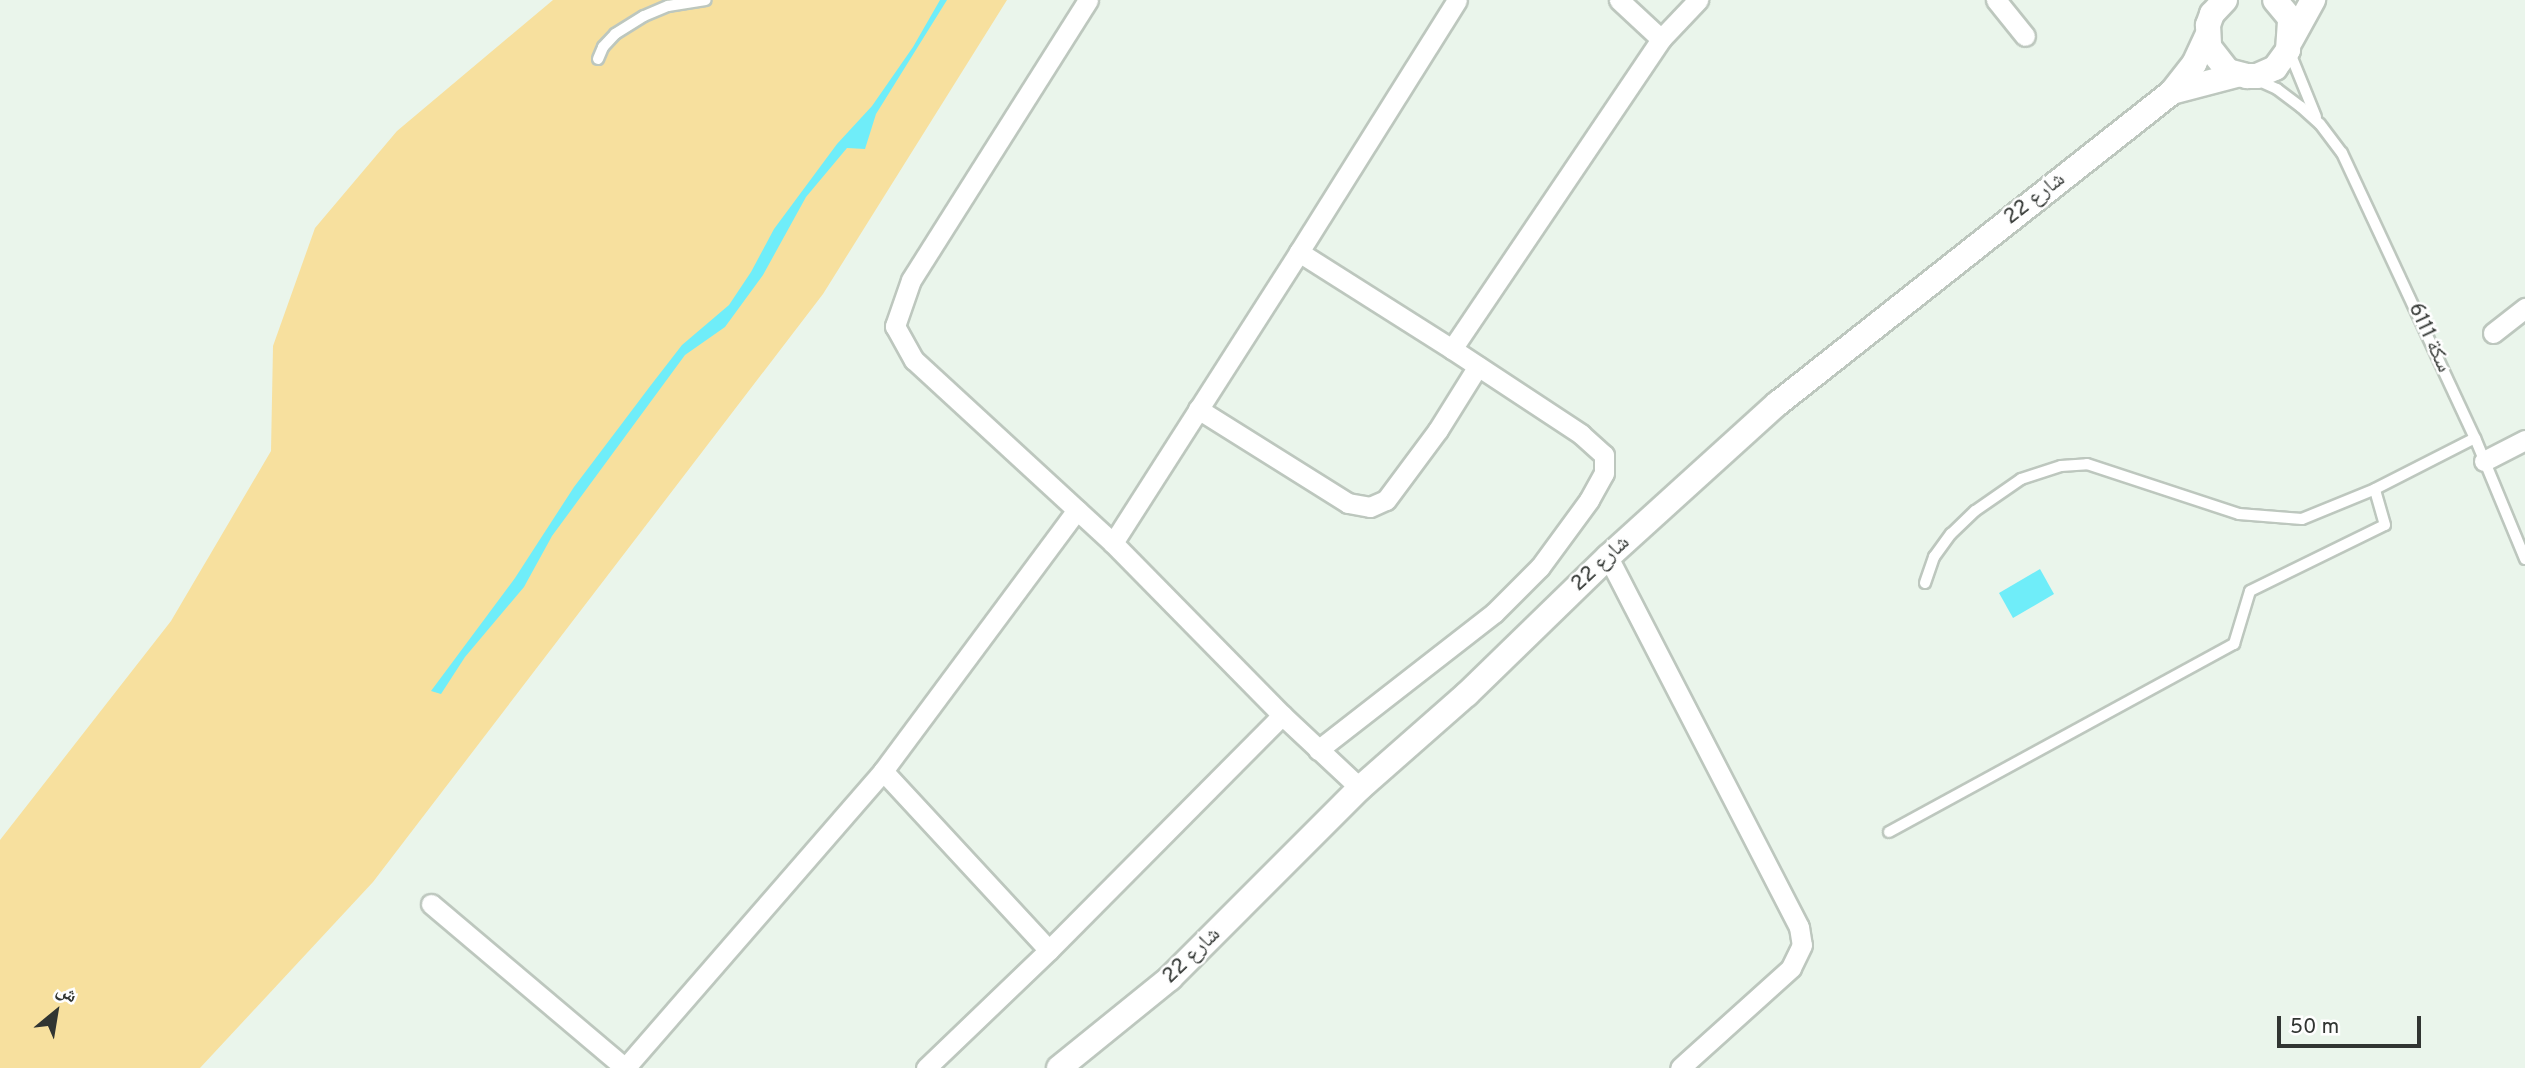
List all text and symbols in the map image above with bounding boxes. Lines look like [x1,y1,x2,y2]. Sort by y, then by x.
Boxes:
street label: شارع 22 [1999,167,2071,231]
street label: سكة 6111 [2402,299,2456,377]
street label: شارع 22 [1567,531,1635,597]
street label: شارع 22 [1158,922,1226,990]
north arrow [21,977,91,1047]
text: ش [52,978,81,1009]
scale bar [2280,1002,2424,1046]
text: 50 m [2290,1014,2339,1041]

